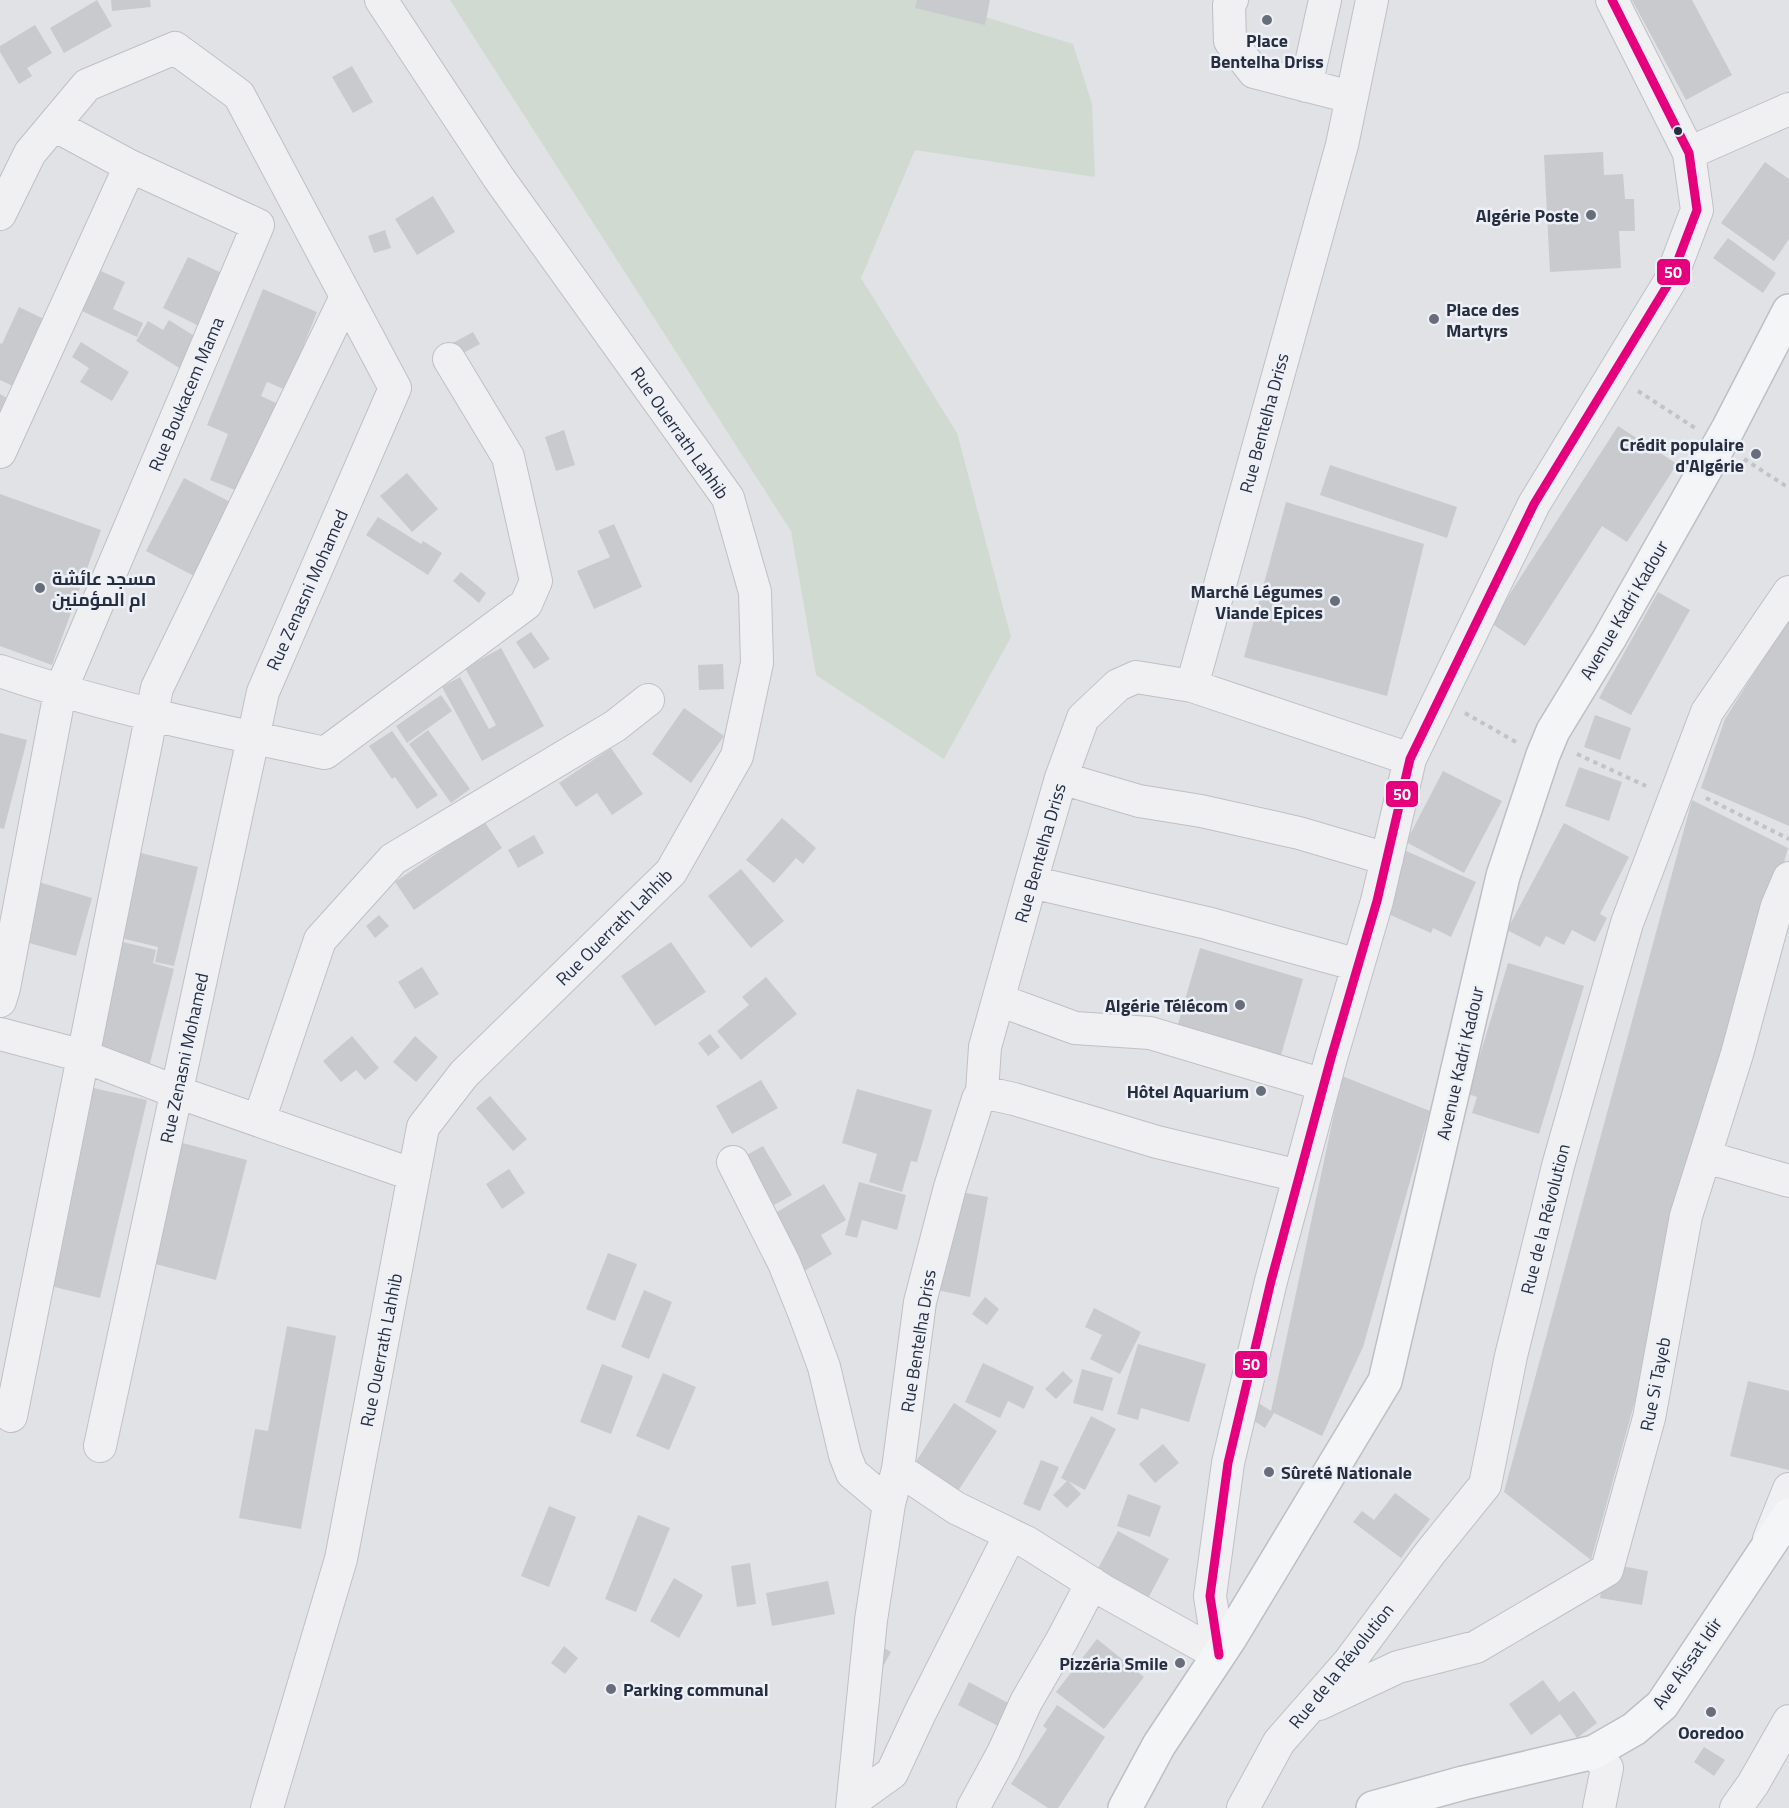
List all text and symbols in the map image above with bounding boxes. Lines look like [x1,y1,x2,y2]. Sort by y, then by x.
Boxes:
marker: Place Bentelha Driss [1260,13,1274,27]
place label: Place Bentelha Driss [1210,27,1324,75]
unlabelled marker [1672,125,1684,137]
place label: Algérie Poste [1476,202,1579,229]
marker: Algérie Poste [1584,208,1598,222]
line badge: 50 [1656,258,1691,286]
text: 50 [1664,260,1682,284]
place label: Place des Martyrs [1446,296,1519,344]
marker: Place des Martyrs [1427,312,1441,326]
street label: Rue Boukacem Mama [141,313,231,475]
street label: Rue Bentelha Driss [1232,350,1296,496]
street label: Rue Ouerrath Lahhib [624,361,736,505]
place label: Crédit populaire d'Algérie [1620,431,1744,479]
marker: Crédit populaire d'Algérie [1749,447,1763,461]
street label: Rue Zenasni Mohamed [259,505,355,675]
street label: Avenue Kadri Kadour [1573,535,1675,685]
place label: مسجد عائشة ام المؤمنين [52,565,156,613]
place label: Marché Légumes Viande Epices [1191,578,1323,626]
marker: مسجد عائشة ام المؤمنين [33,581,47,595]
marker: Marché Légumes Viande Epices [1328,594,1342,608]
street label: Rue Bentelha Driss [1007,780,1073,926]
line badge: 50 [1385,780,1419,808]
text: 50 [1393,782,1411,806]
street label: Rue Ouerrath Lahhib [549,862,679,992]
street label: Rue Zenasni Mohamed [153,970,215,1146]
street label: Avenue Kadri Kadour [1429,983,1491,1143]
place label: Algérie Télécom [1105,992,1228,1019]
marker: Algérie Télécom [1233,998,1247,1012]
place label: Hôtel Aquarium [1127,1078,1249,1105]
marker: Hôtel Aquarium [1254,1084,1268,1098]
street label: Rue de la Révolution [1513,1141,1577,1297]
street label: Rue Bentelha Driss [893,1268,943,1414]
street label: Rue Ouerrath Lahhib [353,1271,409,1429]
street label: Rue Si Tayeb [1633,1335,1677,1433]
line badge: 50 [1234,1350,1268,1379]
text: 50 [1242,1352,1260,1376]
place label: Sûreté Nationale [1281,1459,1412,1486]
marker: Sûreté Nationale [1262,1465,1276,1479]
street label: Rue de la Révolution [1282,1598,1400,1734]
street label: Ave Aissat Idir [1645,1612,1729,1714]
place label: Pizzéria Smile [1059,1650,1168,1677]
marker: Pizzéria Smile [1173,1656,1187,1670]
place label: Parking communal [623,1676,769,1703]
marker: Parking communal [604,1682,618,1696]
marker: Ooredoo [1704,1705,1718,1719]
place label: Ooredoo [1678,1719,1744,1746]

